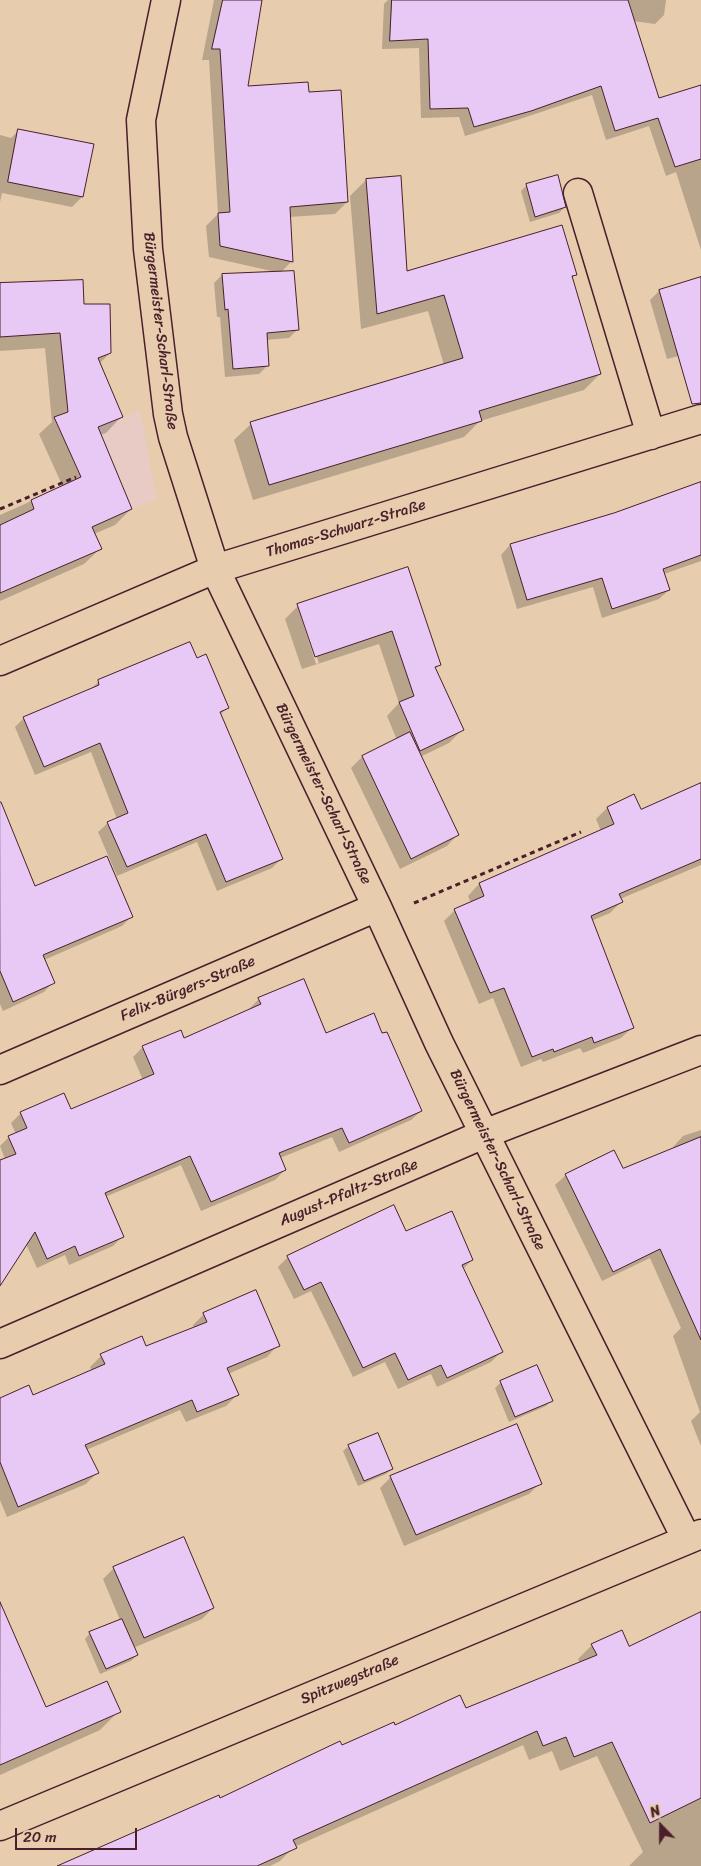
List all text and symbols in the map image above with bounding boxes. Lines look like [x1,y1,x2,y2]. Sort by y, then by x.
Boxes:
street label: Bürgermeister-Scharl-Straße [139,231,181,431]
street label: Thomas-Schwarz-Straße [264,496,428,562]
street label: Bürgermeister-Scharl-Straße [271,701,375,887]
street label: Felix-Bürgers-Straße [118,952,258,1026]
street label: Bürgermeister-Scharl-Straße [445,1067,549,1253]
street label: August-Pfaltz-Straße [277,1156,421,1230]
street label: Spitzwegstraße [298,1651,402,1709]
text: N [646,1798,664,1825]
north arrow [636,1801,686,1851]
scale bar [18,1818,140,1850]
text: 20 m [23,1824,57,1850]

